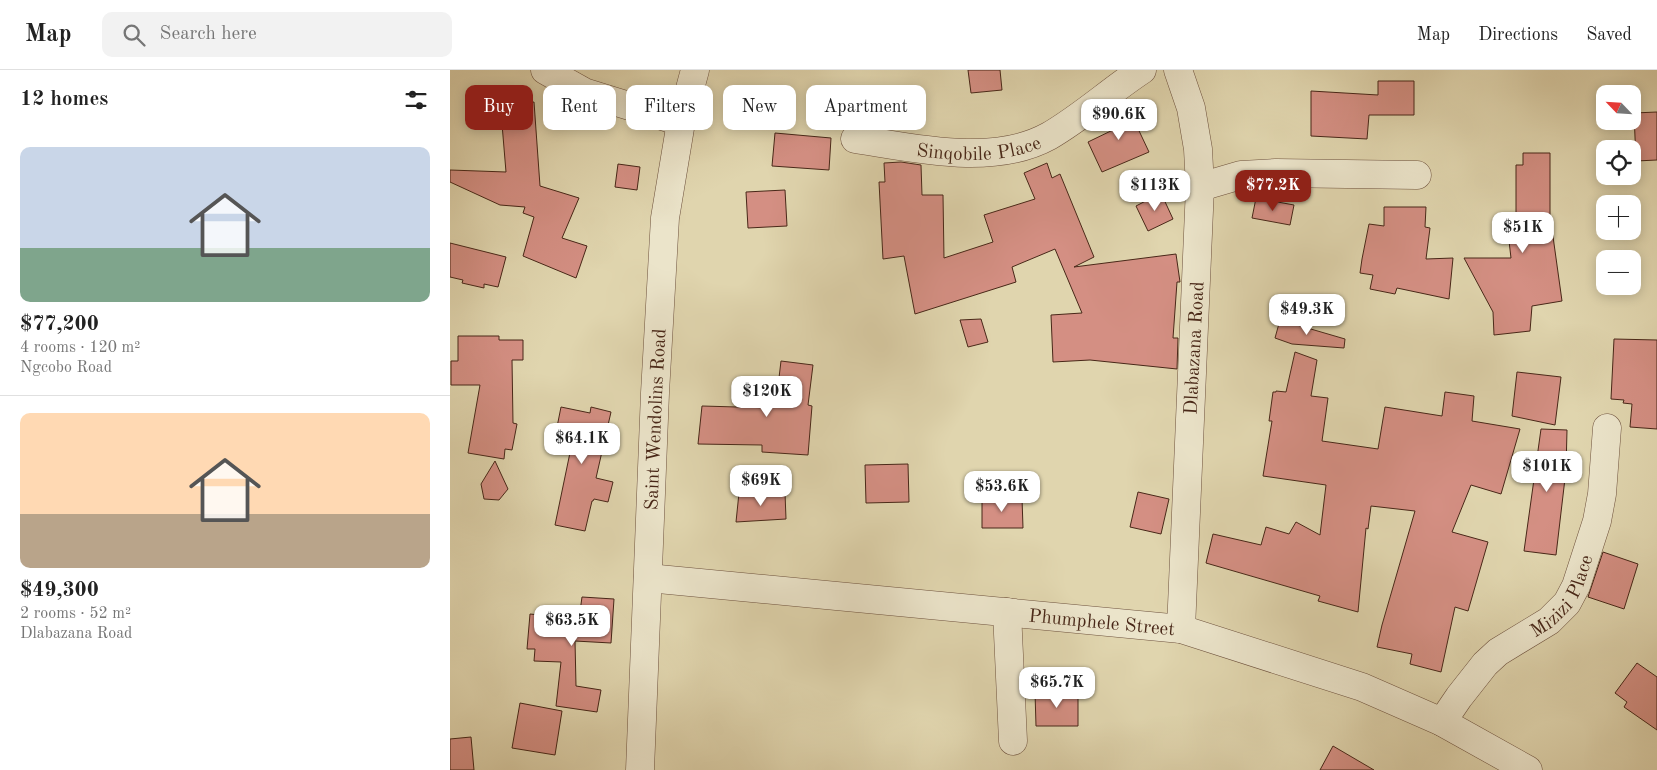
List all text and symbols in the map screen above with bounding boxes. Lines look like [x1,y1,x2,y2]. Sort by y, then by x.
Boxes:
search box [102,12,452,57]
icon: search [120,21,148,49]
text: Map [25,23,72,47]
text: Search here [160,25,257,44]
text: Map [1417,26,1450,44]
text: Directions [1478,26,1558,44]
text: Saved [1586,26,1632,44]
chip: Buy [465,85,533,130]
chip: Rent [543,85,616,130]
chip: Filters [626,85,713,130]
chip: New [723,85,796,130]
chip: Apartment [806,85,926,130]
north arrow [1596,85,1641,130]
map controls [1596,85,1641,295]
icon: filters [402,86,430,114]
text: 12 homes [20,89,108,110]
pin: $90.6K [1078,98,1160,141]
text: $90.6K [1092,107,1146,123]
street label: Sinqobile Place [915,134,1044,165]
button: locate [1596,140,1641,185]
pin: $113K [1120,170,1190,212]
pin: $77.2K [1232,170,1314,212]
text: $113K [1130,178,1180,194]
text: $77.2K [1246,178,1300,194]
icon: home [180,180,270,270]
button: + [1596,195,1641,240]
pin: $51K [1493,212,1553,254]
text: $51K [1503,220,1543,236]
button: − [1596,250,1641,295]
street label: Dlabazana Road [1183,281,1208,415]
pin: $49.3K [1266,294,1348,336]
text: $49.3K [1280,302,1334,318]
text: $77,200 [20,314,99,335]
street label: Saint Wendolins Road [643,328,671,511]
text: 4 rooms · 120 m² [20,340,140,356]
text: Ngcobo Road [20,360,112,376]
pin: $120K [732,376,802,418]
text: $120K [742,384,792,400]
pin: $64.1K [541,422,623,465]
text: $64.1K [555,431,609,447]
icon: home [180,445,270,535]
pin: $101K [1512,450,1582,493]
text: $101K [1522,459,1572,475]
pin: $69K [731,464,791,507]
pin: $53.6K [961,470,1043,513]
text: $69K [741,473,781,489]
text: $53.6K [975,479,1029,495]
street label: Mizizi Place [1528,553,1597,642]
text: $49,300 [20,580,99,601]
pin: $63.5K [531,604,613,647]
text: 2 rooms · 52 m² [20,606,131,622]
street label: Phumphele Street [1028,607,1176,640]
text: $63.5K [545,613,599,629]
text: Dlabazana Road [20,626,132,642]
pin: $65.7K [1016,666,1098,709]
text: $65.7K [1030,675,1084,691]

